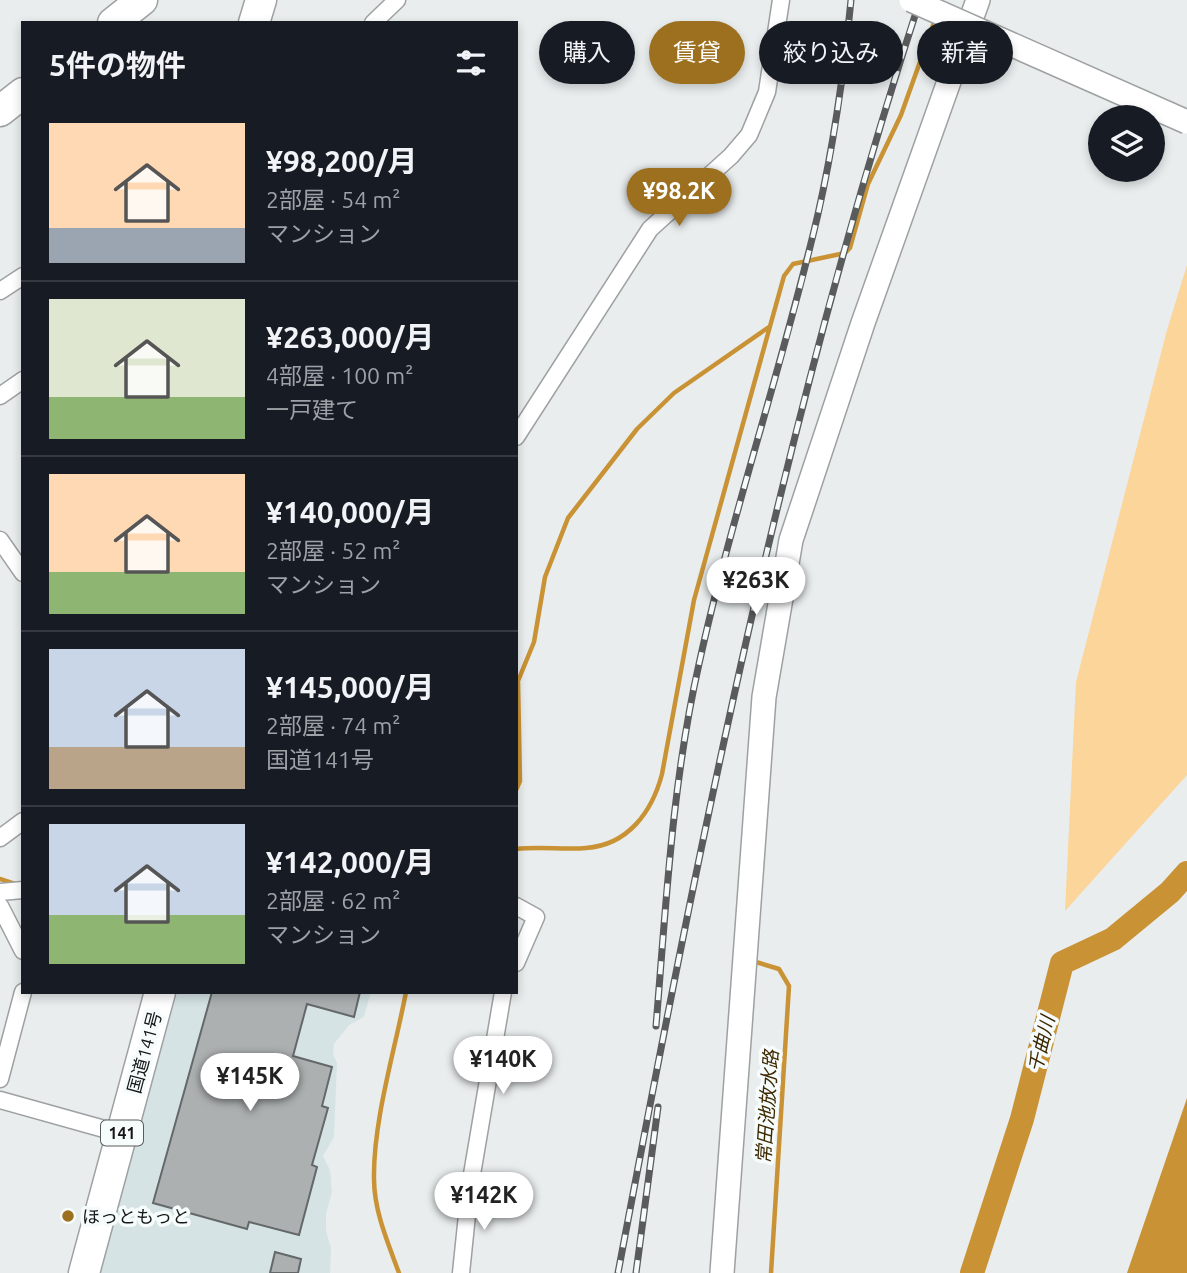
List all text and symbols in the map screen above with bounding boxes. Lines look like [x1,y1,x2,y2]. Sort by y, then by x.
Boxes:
chip: 購入 [539,21,635,84]
chip: 賃貸 [649,21,745,84]
chip: 絞り込み [759,21,903,84]
chip: 新着 [917,21,1013,84]
icon: filters [452,44,490,82]
text: 5件の物件 [49,48,186,82]
map controls [1088,105,1165,182]
button: layers [1088,105,1165,182]
text: ¥98,200/月 [266,144,418,178]
icon: home [105,151,189,235]
pin: ¥98.2K [622,168,736,228]
text: ¥98.2K [643,178,715,203]
text: 2部屋 · 54 m² [266,187,400,212]
text: マンション [266,221,381,246]
text: ¥263,000/月 [266,320,434,354]
icon: home [105,327,189,411]
text: 4部屋 · 100 m² [266,363,413,388]
text: 一戸建て [266,397,358,422]
text: ¥140,000/月 [266,495,434,529]
icon: home [105,502,189,586]
text: 2部屋 · 52 m² [266,538,400,563]
pin: ¥263K [707,558,805,617]
text: ¥263K [722,567,790,592]
text: マンション [266,572,381,597]
text: ¥145,000/月 [266,670,434,704]
icon: home [105,677,189,761]
text: 2部屋 · 74 m² [266,713,400,738]
text: 国道141号 [266,747,374,772]
text: ¥142,000/月 [266,845,434,879]
icon: home [105,852,189,936]
text: 2部屋 · 62 m² [266,888,400,913]
text: マンション [266,922,381,947]
street label: 国道141号 [123,1009,165,1095]
water label: 千曲川 [1023,1012,1059,1074]
pin: ¥140K [454,1036,552,1096]
text: ¥140K [469,1046,537,1071]
water label: 常田池放水路 [752,1047,782,1165]
pin: ¥145K [201,1054,299,1113]
text: ¥145K [216,1063,284,1088]
road number: 141 [101,1120,143,1146]
pin: ¥142K [435,1172,533,1232]
text: ¥142K [450,1182,518,1207]
place label: ほっともっと [82,1206,190,1226]
marker: ほっともっと [60,1208,76,1224]

